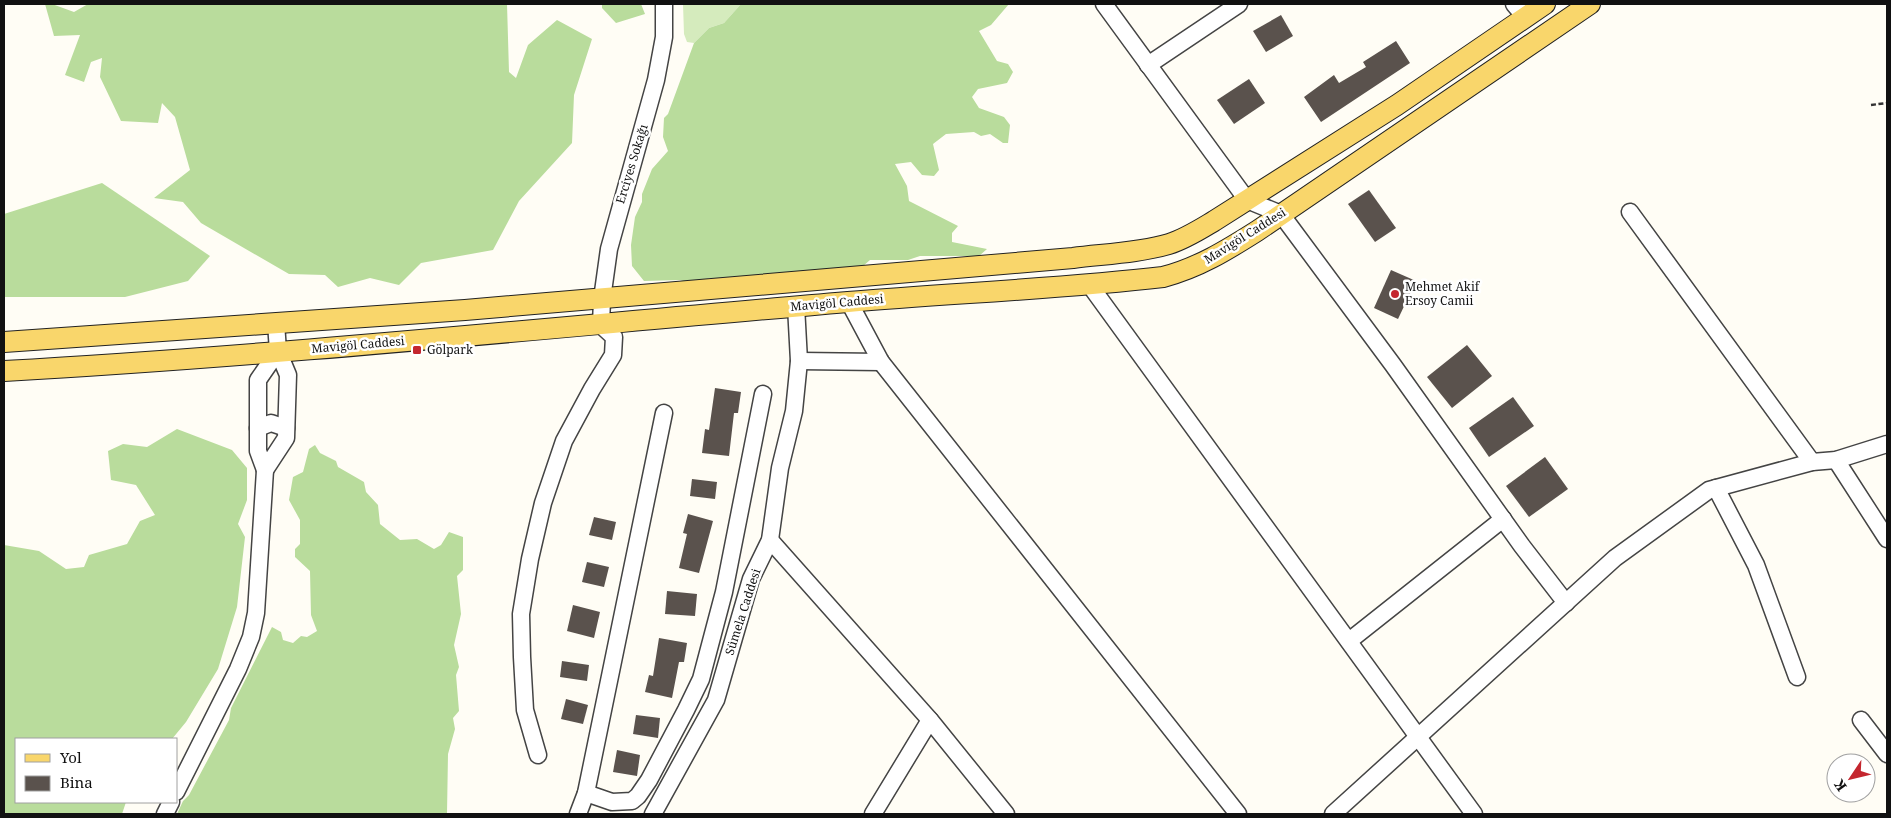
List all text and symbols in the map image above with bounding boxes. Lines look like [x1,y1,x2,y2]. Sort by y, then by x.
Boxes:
street label: Erciyes Sokağı [611,122,652,206]
street label: Mavigöl Caddesi [1201,203,1289,268]
place label: Mehmet Akif Ersoy Camii [1405,278,1481,309]
marker: Mehmet Akif Ersoy Camii [1389,288,1401,300]
street label: Mavigöl Caddesi [790,290,884,315]
street label: Mavigöl Caddesi [311,332,405,357]
place label: Gölpark [427,341,474,358]
marker: Gölpark [411,344,423,356]
street label: Sümela Caddesi [721,566,765,657]
legend [15,738,178,803]
text: Yol [59,747,82,767]
north arrow [1826,753,1876,803]
text: Bina [60,772,93,792]
text: K [1829,775,1851,795]

